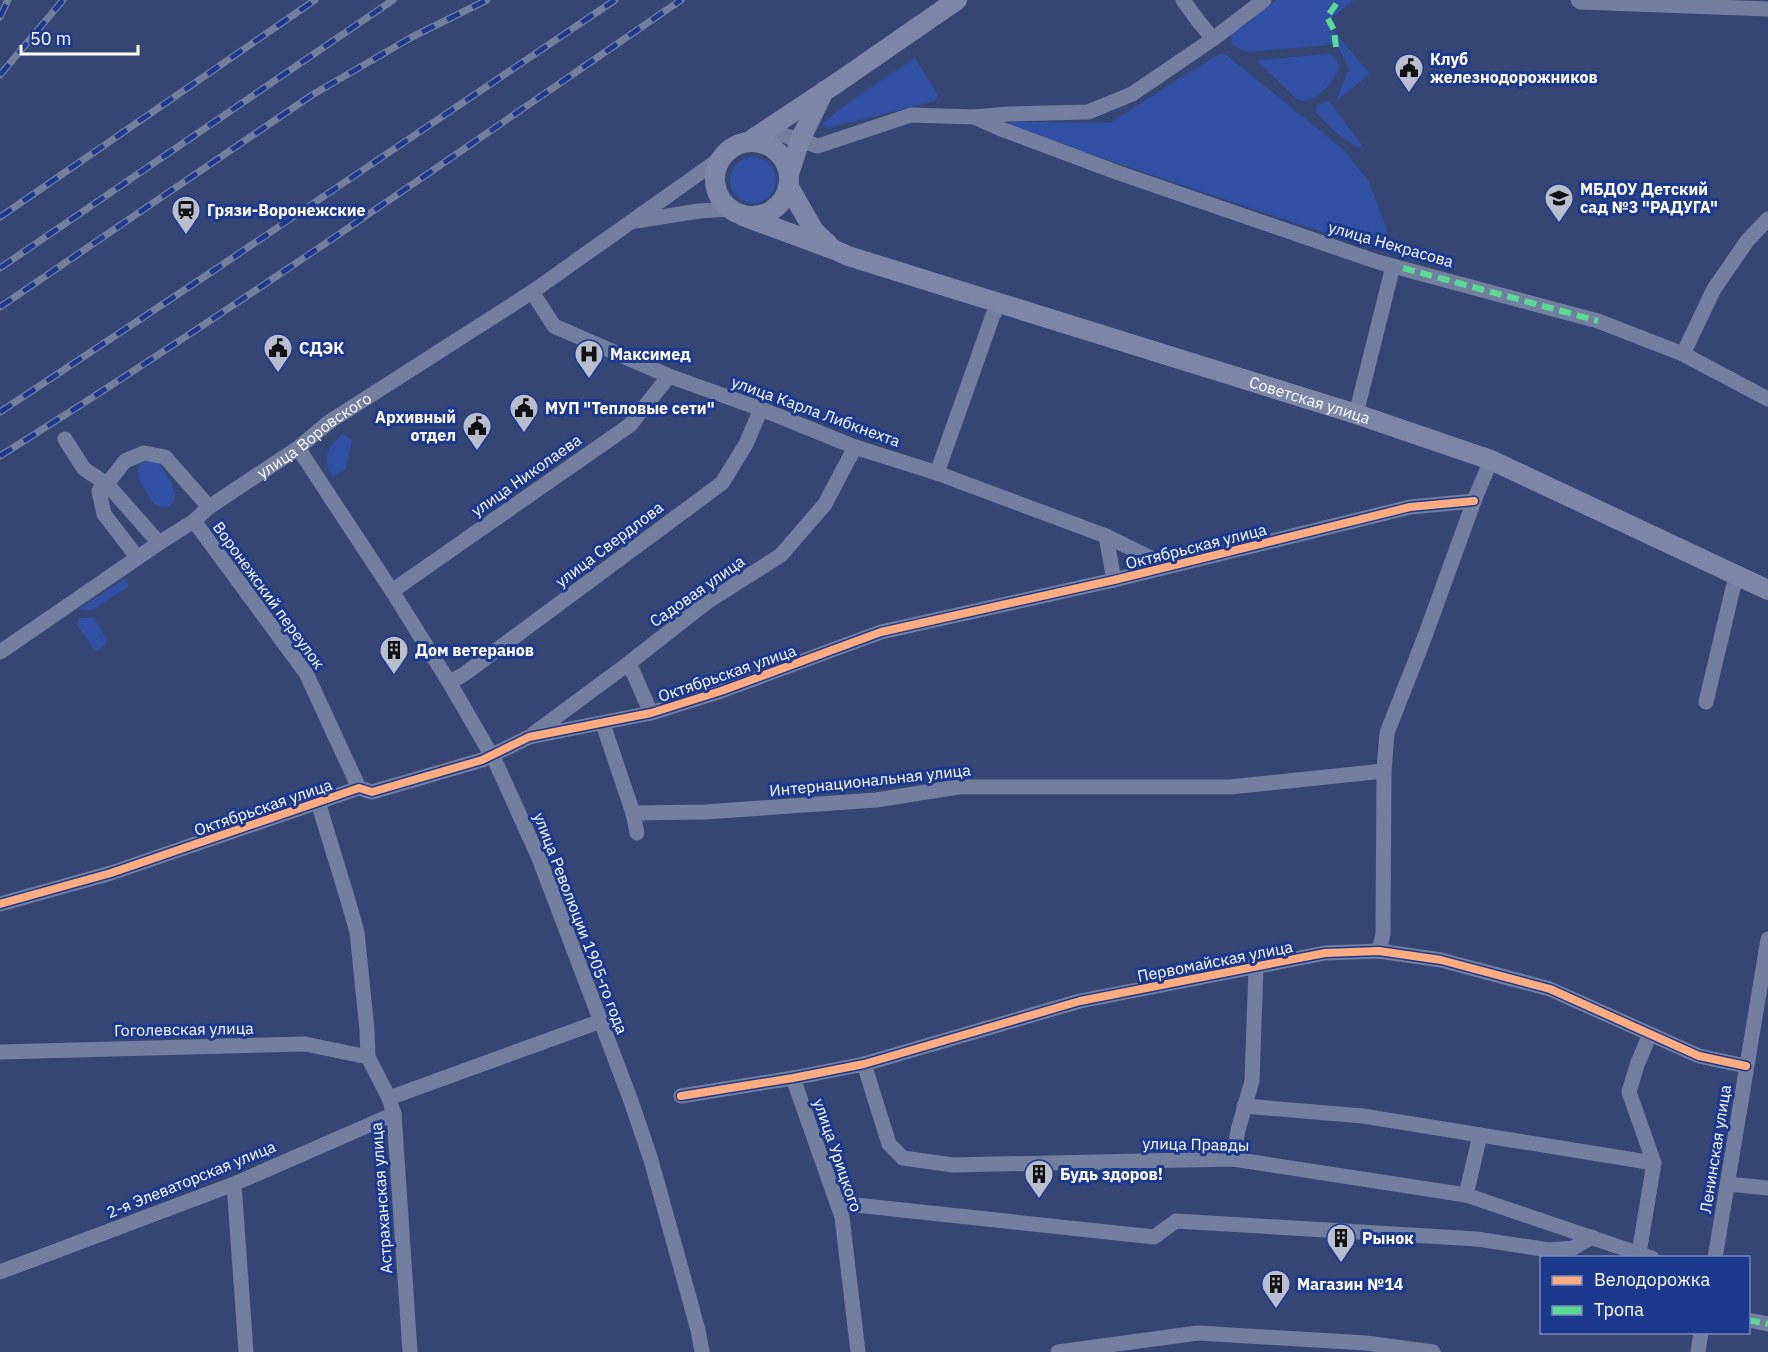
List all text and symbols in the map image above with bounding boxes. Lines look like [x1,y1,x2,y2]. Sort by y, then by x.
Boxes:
scale bar [21,18,138,56]
text: 50 m [30,27,72,50]
place label: Клуб железнодорожников [1430,49,1598,87]
public building icon: Клуб железнодорожников [1393,52,1425,94]
place label: МБДОУ Детский сад №3 "РАДУГА" [1580,179,1718,217]
school or university icon: МБДОУ Детский сад №3 "РАДУГА" [1543,182,1575,224]
station icon: Грязи-Воронежские [170,194,202,236]
place label: Грязи-Воронежские [207,200,365,220]
street label: улица Некрасова [1326,217,1456,272]
public building icon: СДЭК [262,332,294,374]
place label: СДЭК [299,338,344,358]
hospital icon: Максимед [573,338,605,380]
place label: Максимед [610,344,691,364]
street label: улица Карла Либкнехта [729,371,903,451]
street label: Советская улица [1247,371,1373,428]
street label: улица Воровского [253,388,375,483]
public building icon: МУП "Тепловые сети" [508,392,540,434]
place label: МУП "Тепловые сети" [545,398,715,418]
place label: Архивный отдел [375,407,456,445]
public building icon: Архивный отдел [461,410,493,452]
street label: улица Николаева [467,429,585,520]
street label: улица Свердлова [551,497,667,591]
street label: Воронежский переулок [209,517,329,673]
street label: Октябрьская улица [1123,519,1269,573]
street label: Садовая улица [646,551,749,631]
building icon: Дом ветеранов [378,634,410,676]
place label: Дом ветеранов [415,640,534,660]
street label: Октябрьская улица [655,640,799,706]
street label: Интернациональная улица [768,759,972,801]
street label: Октябрьская улица [191,774,335,840]
street label: улица Революции 1905-го года [529,809,633,1037]
street label: Первомайская улица [1136,936,1295,986]
street label: Гоголевская улица [114,1018,254,1040]
street label: Ленинская улица [1695,1083,1735,1215]
street label: улица Урицкого [809,1096,867,1214]
street label: Астраханская улица [366,1121,396,1274]
street label: улица Правды [1142,1133,1250,1155]
street label: 2-я Элеваторская улица [104,1136,279,1222]
building icon: Будь здоров! [1023,1158,1055,1200]
place label: Будь здоров! [1060,1164,1163,1184]
building icon: Рынок [1325,1222,1357,1264]
place label: Рынок [1362,1228,1414,1248]
legend [1540,1256,1750,1334]
building icon: Магазин №14 [1260,1268,1292,1310]
text: Велодорожка [1594,1268,1710,1291]
place label: Магазин №14 [1297,1274,1404,1294]
text: Тропа [1594,1298,1644,1321]

